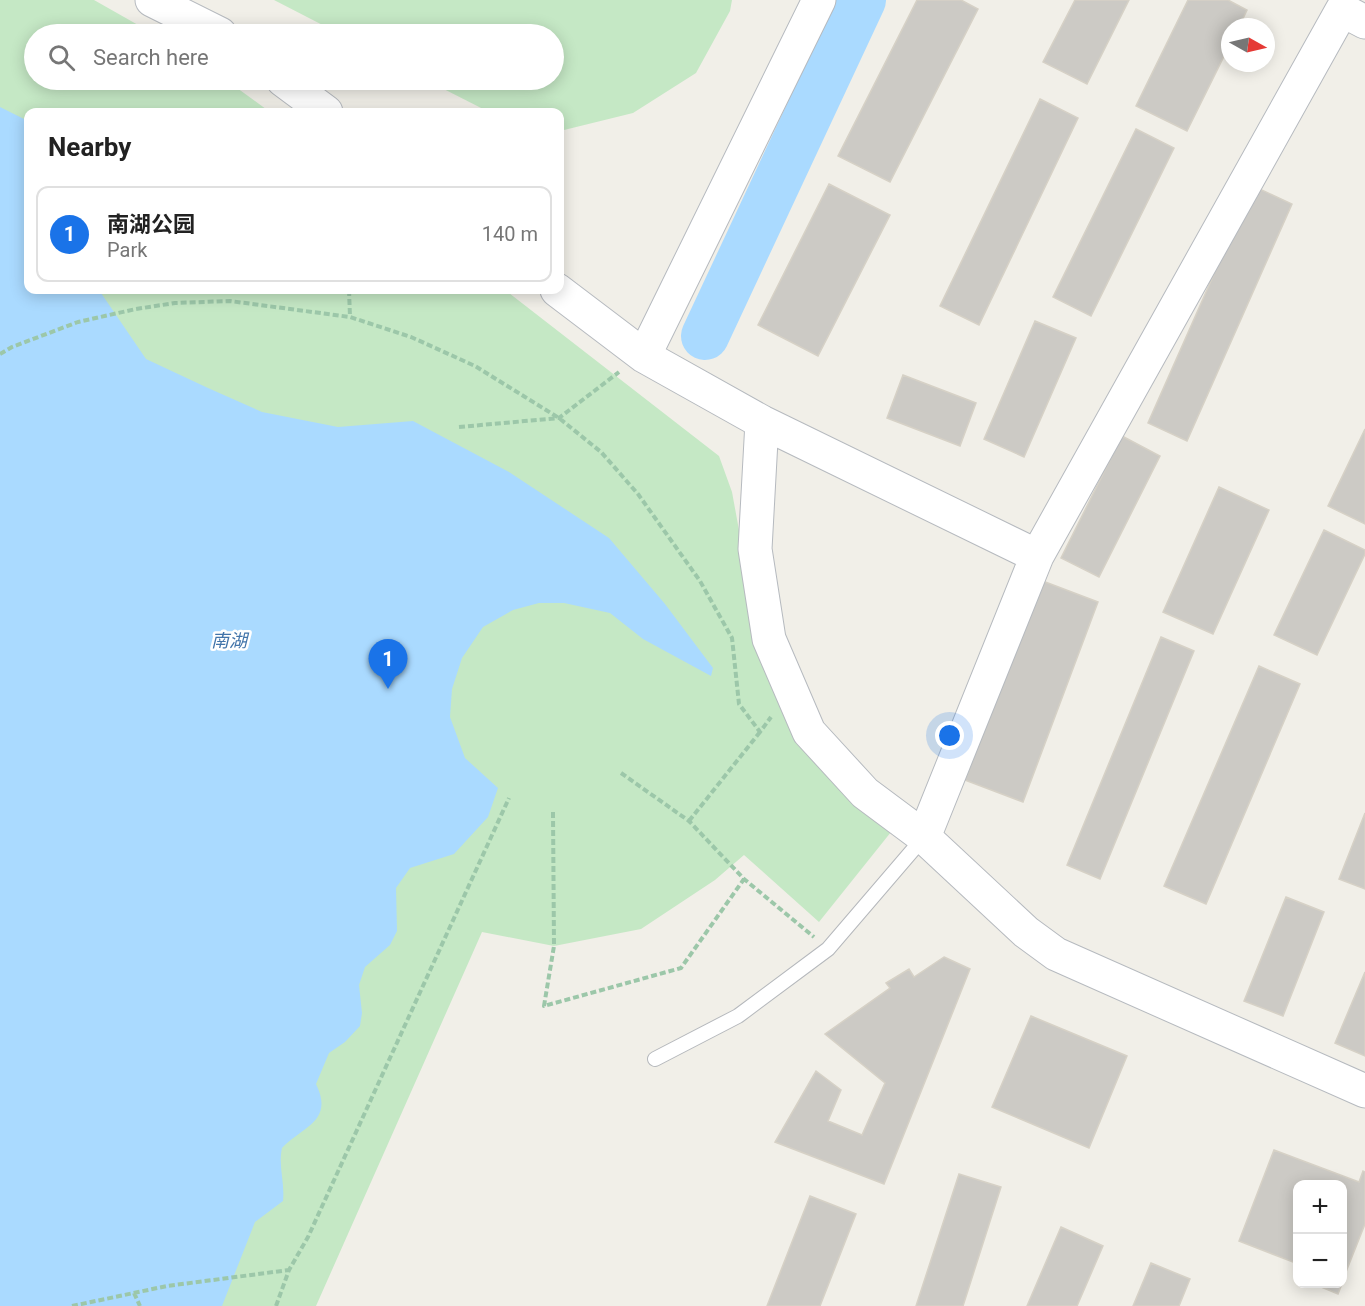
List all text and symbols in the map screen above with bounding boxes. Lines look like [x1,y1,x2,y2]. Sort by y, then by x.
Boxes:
north arrow [1221,18,1275,72]
search box [24,24,564,90]
icon: search [45,41,78,74]
text: Search here [93,45,209,70]
text: Nearby [48,132,131,162]
text: 南湖公园 [107,212,195,237]
text: 1 [64,222,75,246]
text: 140 m [482,222,538,246]
text: Park [107,238,147,262]
water label: 南湖 [211,630,250,651]
pin: 1 [368,640,408,689]
your location [935,721,964,750]
map controls [1293,1180,1347,1288]
button: + [1293,1180,1347,1234]
button: − [1293,1234,1347,1288]

